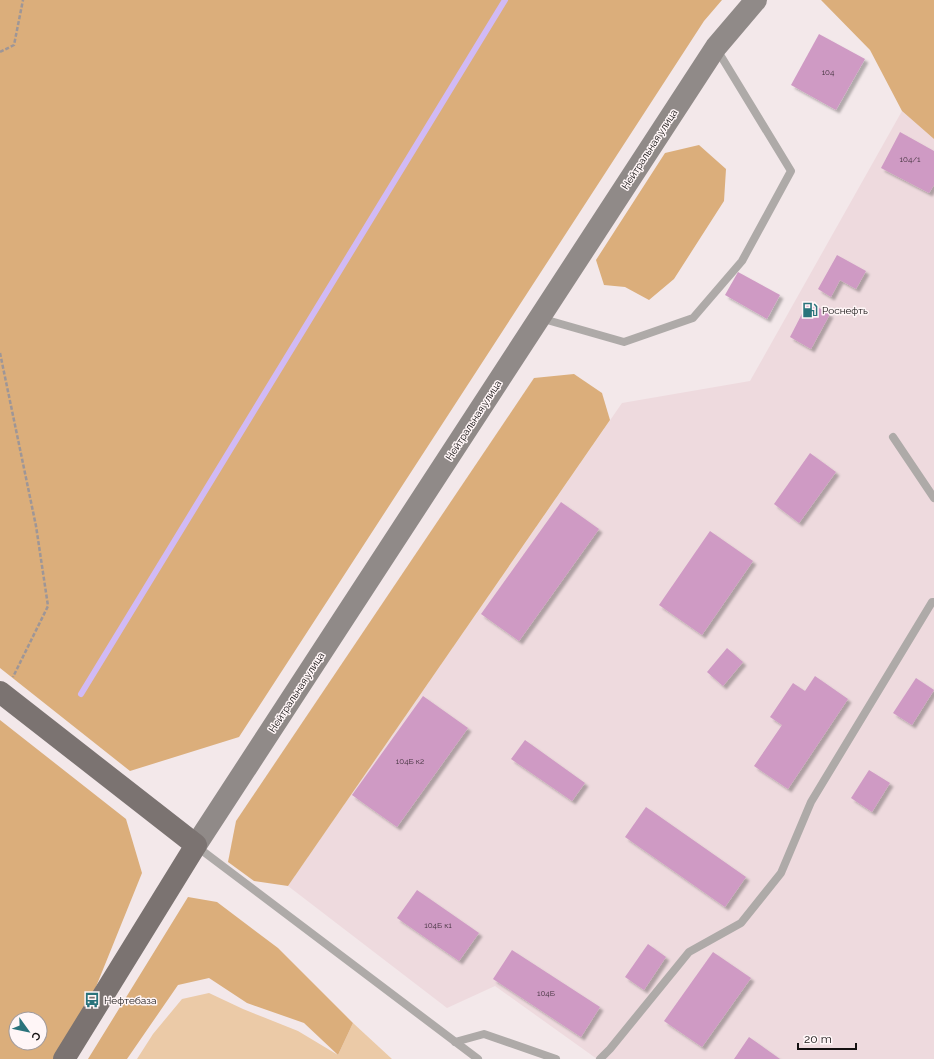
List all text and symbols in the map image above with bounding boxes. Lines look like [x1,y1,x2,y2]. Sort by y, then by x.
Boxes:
house number: 104 [822,67,835,77]
street label: Нейтральная улица [619,107,679,191]
house number: 104/1 [900,154,921,164]
fuel station icon: Роснефть [801,301,819,319]
place label: Роснефть [822,305,868,316]
street label: Нейтральная улица [443,378,503,462]
street label: Нейтральная улица [266,650,326,734]
house number: 104Б к2 [396,756,424,766]
house number: 104Б к1 [424,920,452,930]
house number: 104Б [537,988,555,998]
bus stop icon: Нефтебаза [83,991,101,1009]
place label: Нефтебаза [104,995,156,1006]
north arrow [8,1011,48,1051]
scale bar [798,1025,856,1051]
text: С [28,1029,43,1043]
text: 20 m [804,1032,832,1046]

